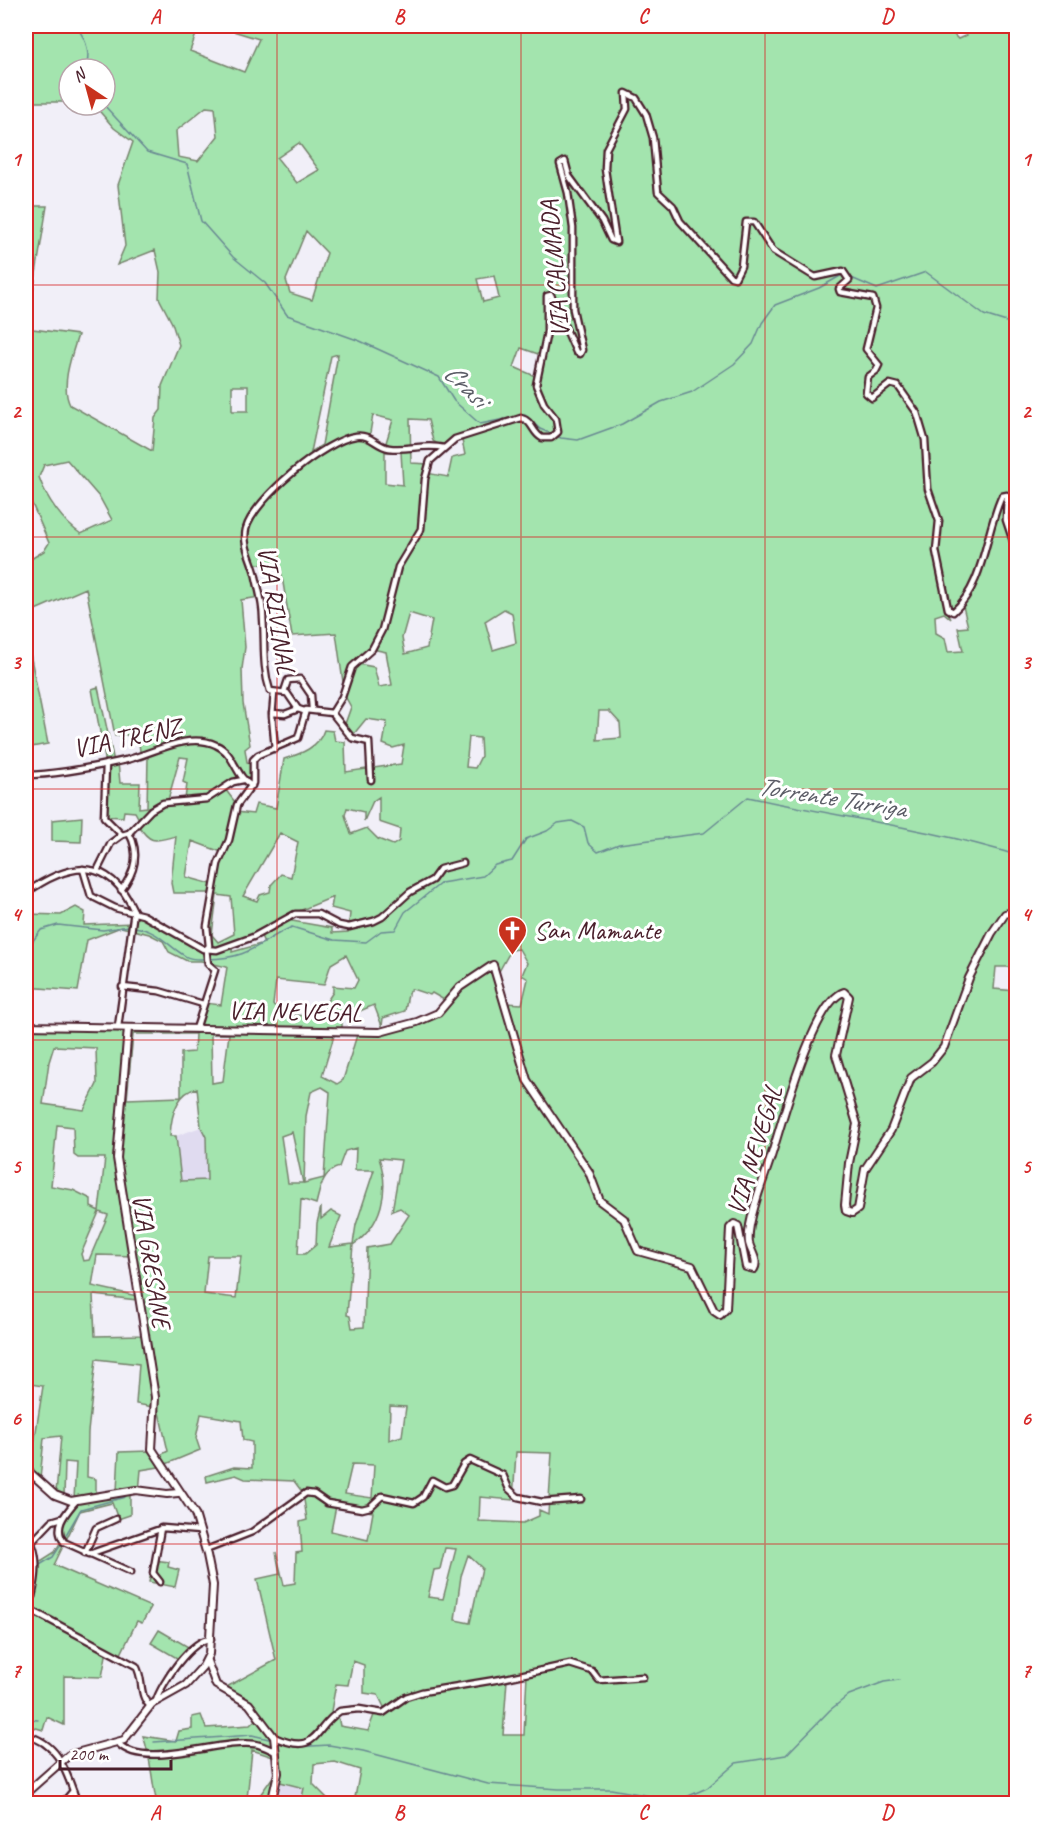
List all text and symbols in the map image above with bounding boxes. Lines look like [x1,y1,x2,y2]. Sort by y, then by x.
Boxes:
text: A [150,4,162,29]
text: B [394,4,406,29]
text: C [638,4,650,29]
text: D [881,4,895,29]
north arrow [57,57,117,117]
text: N [69,63,91,87]
text: 1 [12,147,23,172]
text: 1 [1022,147,1033,172]
street label: VIA CALMADA [532,198,577,339]
water label: Crasi [437,356,499,418]
text: 2 [12,399,23,424]
text: 2 [1022,399,1033,424]
street label: VIA RIVINAL [250,544,303,677]
text: 3 [12,650,23,675]
text: 3 [1022,650,1033,675]
street label: VIA TRENZ [70,709,188,765]
water label: Torrente Turriga [756,769,911,826]
text: 4 [12,902,24,927]
text: 4 [1022,902,1034,927]
church icon: San Mamante [497,914,529,956]
place label: San Mamante [534,914,663,947]
street label: VIA NEVEGAL [228,994,363,1029]
street label: VIA NEVEGAL [719,1081,790,1219]
text: 5 [12,1154,23,1179]
text: 5 [1022,1154,1033,1179]
street label: VIA GRESANE [125,1192,179,1334]
text: 6 [11,1406,22,1431]
text: 6 [1021,1406,1032,1431]
text: 7 [12,1658,23,1683]
text: 7 [1022,1658,1033,1683]
scale bar [60,1733,171,1771]
text: 200 m [69,1743,110,1765]
text: A [150,1800,162,1825]
text: B [394,1800,406,1825]
text: C [638,1800,650,1825]
text: D [881,1800,895,1825]

